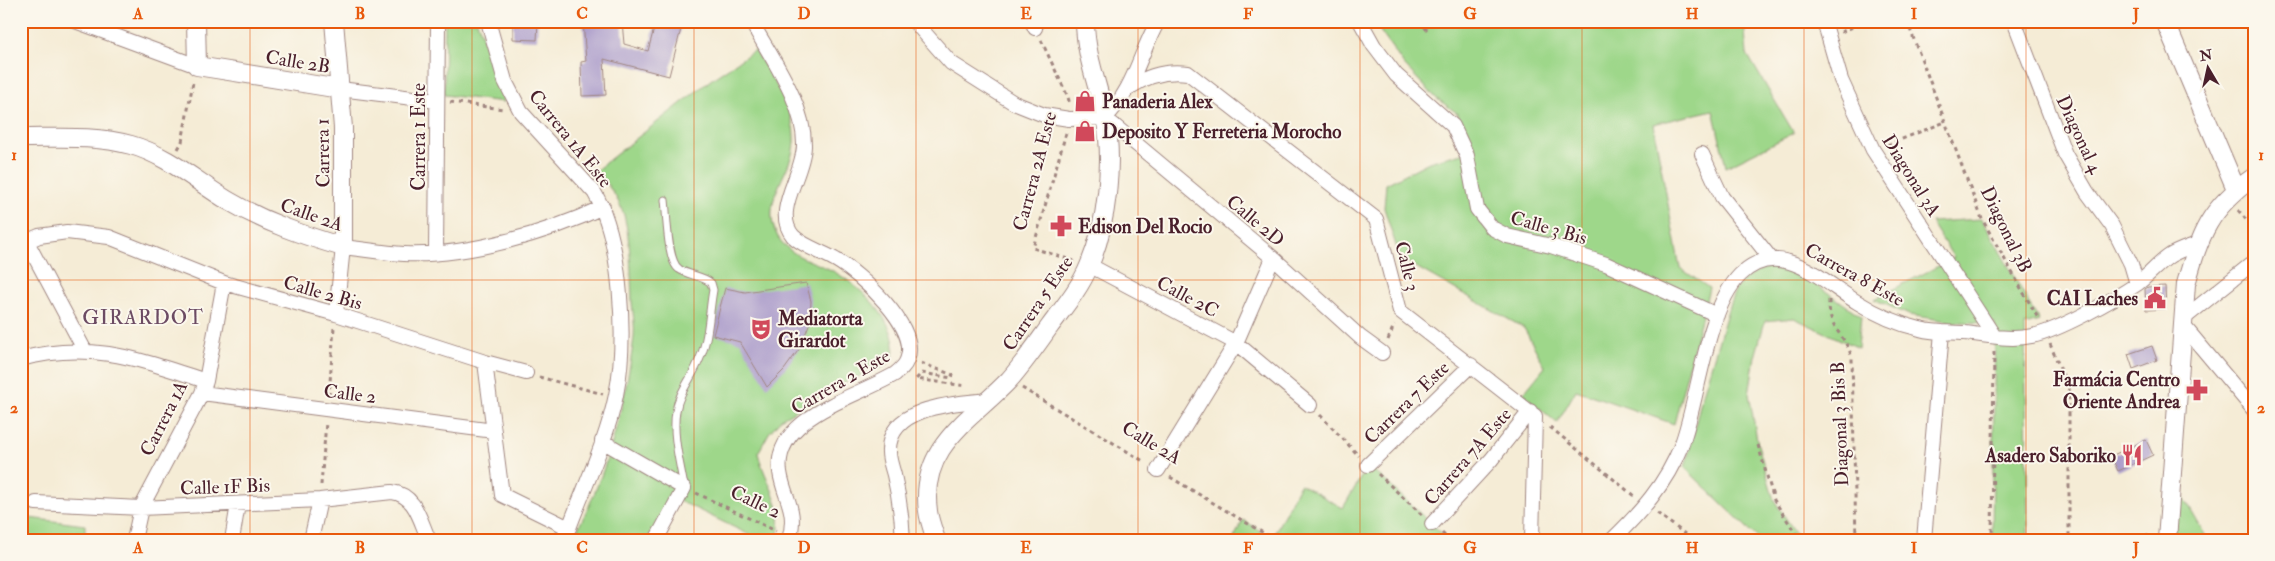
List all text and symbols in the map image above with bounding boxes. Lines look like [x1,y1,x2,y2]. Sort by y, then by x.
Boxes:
text: A [132,4,144,24]
text: B [355,4,365,24]
text: C [576,4,588,24]
text: D [797,4,811,24]
text: E [1020,4,1032,24]
text: F [1243,4,1253,24]
text: G [1463,4,1477,24]
text: H [1685,4,1699,24]
text: I [1911,4,1918,24]
text: J [2132,4,2140,25]
north arrow [2182,42,2232,92]
street label: Calle 2B [264,45,332,79]
text: N [2198,46,2214,65]
street label: Carrera 1 Este [407,83,431,191]
street label: Carrera 1A Este [523,85,617,193]
shop icon: Panaderia Alex [1072,88,1098,114]
place label: Panaderia Alex [1102,90,1213,114]
street label: Diagonal 4 [2051,91,2108,178]
street label: Carrera 2A Este [1008,109,1062,234]
street label: Carrera 1 [310,118,336,188]
shop icon: Deposito Y Ferreteria Morocho [1072,118,1098,144]
place label: Deposito Y Ferreteria Morocho [1102,120,1342,145]
street label: Diagonal 3A [1876,130,1946,221]
text: 1 [11,145,17,165]
text: 1 [2258,145,2264,165]
street label: Diagonal 3B [1975,182,2037,277]
street label: Calle 2D [1221,190,1289,252]
street label: Calle 2A [277,193,346,237]
street label: Calle 3 Bis [1508,206,1590,250]
pharmacy icon: Edison Del Rocio [1048,213,1074,239]
place label: Edison Del Rocio [1078,215,1212,239]
street label: Carrera 8 Este [1801,238,1908,312]
street label: Calle 3 [1389,239,1425,294]
street label: Carrera 5 Este [997,252,1078,356]
street label: Calle 2 Bis [281,270,365,316]
street label: Calle 2C [1152,271,1223,323]
public building icon: CAI Laches [2142,285,2168,311]
place label: CAI Laches [2047,287,2138,311]
district label: GIRARDOT [82,305,204,330]
place label: Mediatorta Girardot [777,307,864,353]
theatre icon: Mediatorta Girardot [748,316,774,342]
street label: Carrera 2 Este [787,344,894,420]
street label: Carrera 7 Este [1359,356,1454,449]
street label: Diagonal 3 Bis B [1826,361,1854,487]
place label: Farmácia Centro Oriente Andrea [2053,368,2181,414]
street label: Carrera 1A [135,377,193,460]
pharmacy icon: Farmácia Centro Oriente Andrea [2184,377,2210,403]
street label: Calle 2 [322,379,378,409]
text: 2 [10,398,18,418]
text: 2 [2257,398,2265,418]
street label: Carrera 7A Este [1419,403,1517,510]
street label: Calle 2A [1117,416,1186,470]
restaurant icon: Asadero Saboriko [2119,442,2145,468]
place label: Asadero Saboriko [1984,444,2116,468]
street label: Calle 1F Bis [180,473,270,501]
street label: Calle 2 [727,480,785,524]
text: A [132,538,144,558]
text: B [355,538,365,558]
text: C [576,538,588,558]
text: D [797,538,811,558]
text: E [1020,538,1032,558]
text: F [1243,538,1253,558]
text: G [1463,538,1477,558]
text: H [1685,538,1699,558]
text: I [1911,538,1918,558]
text: J [2132,538,2140,559]

